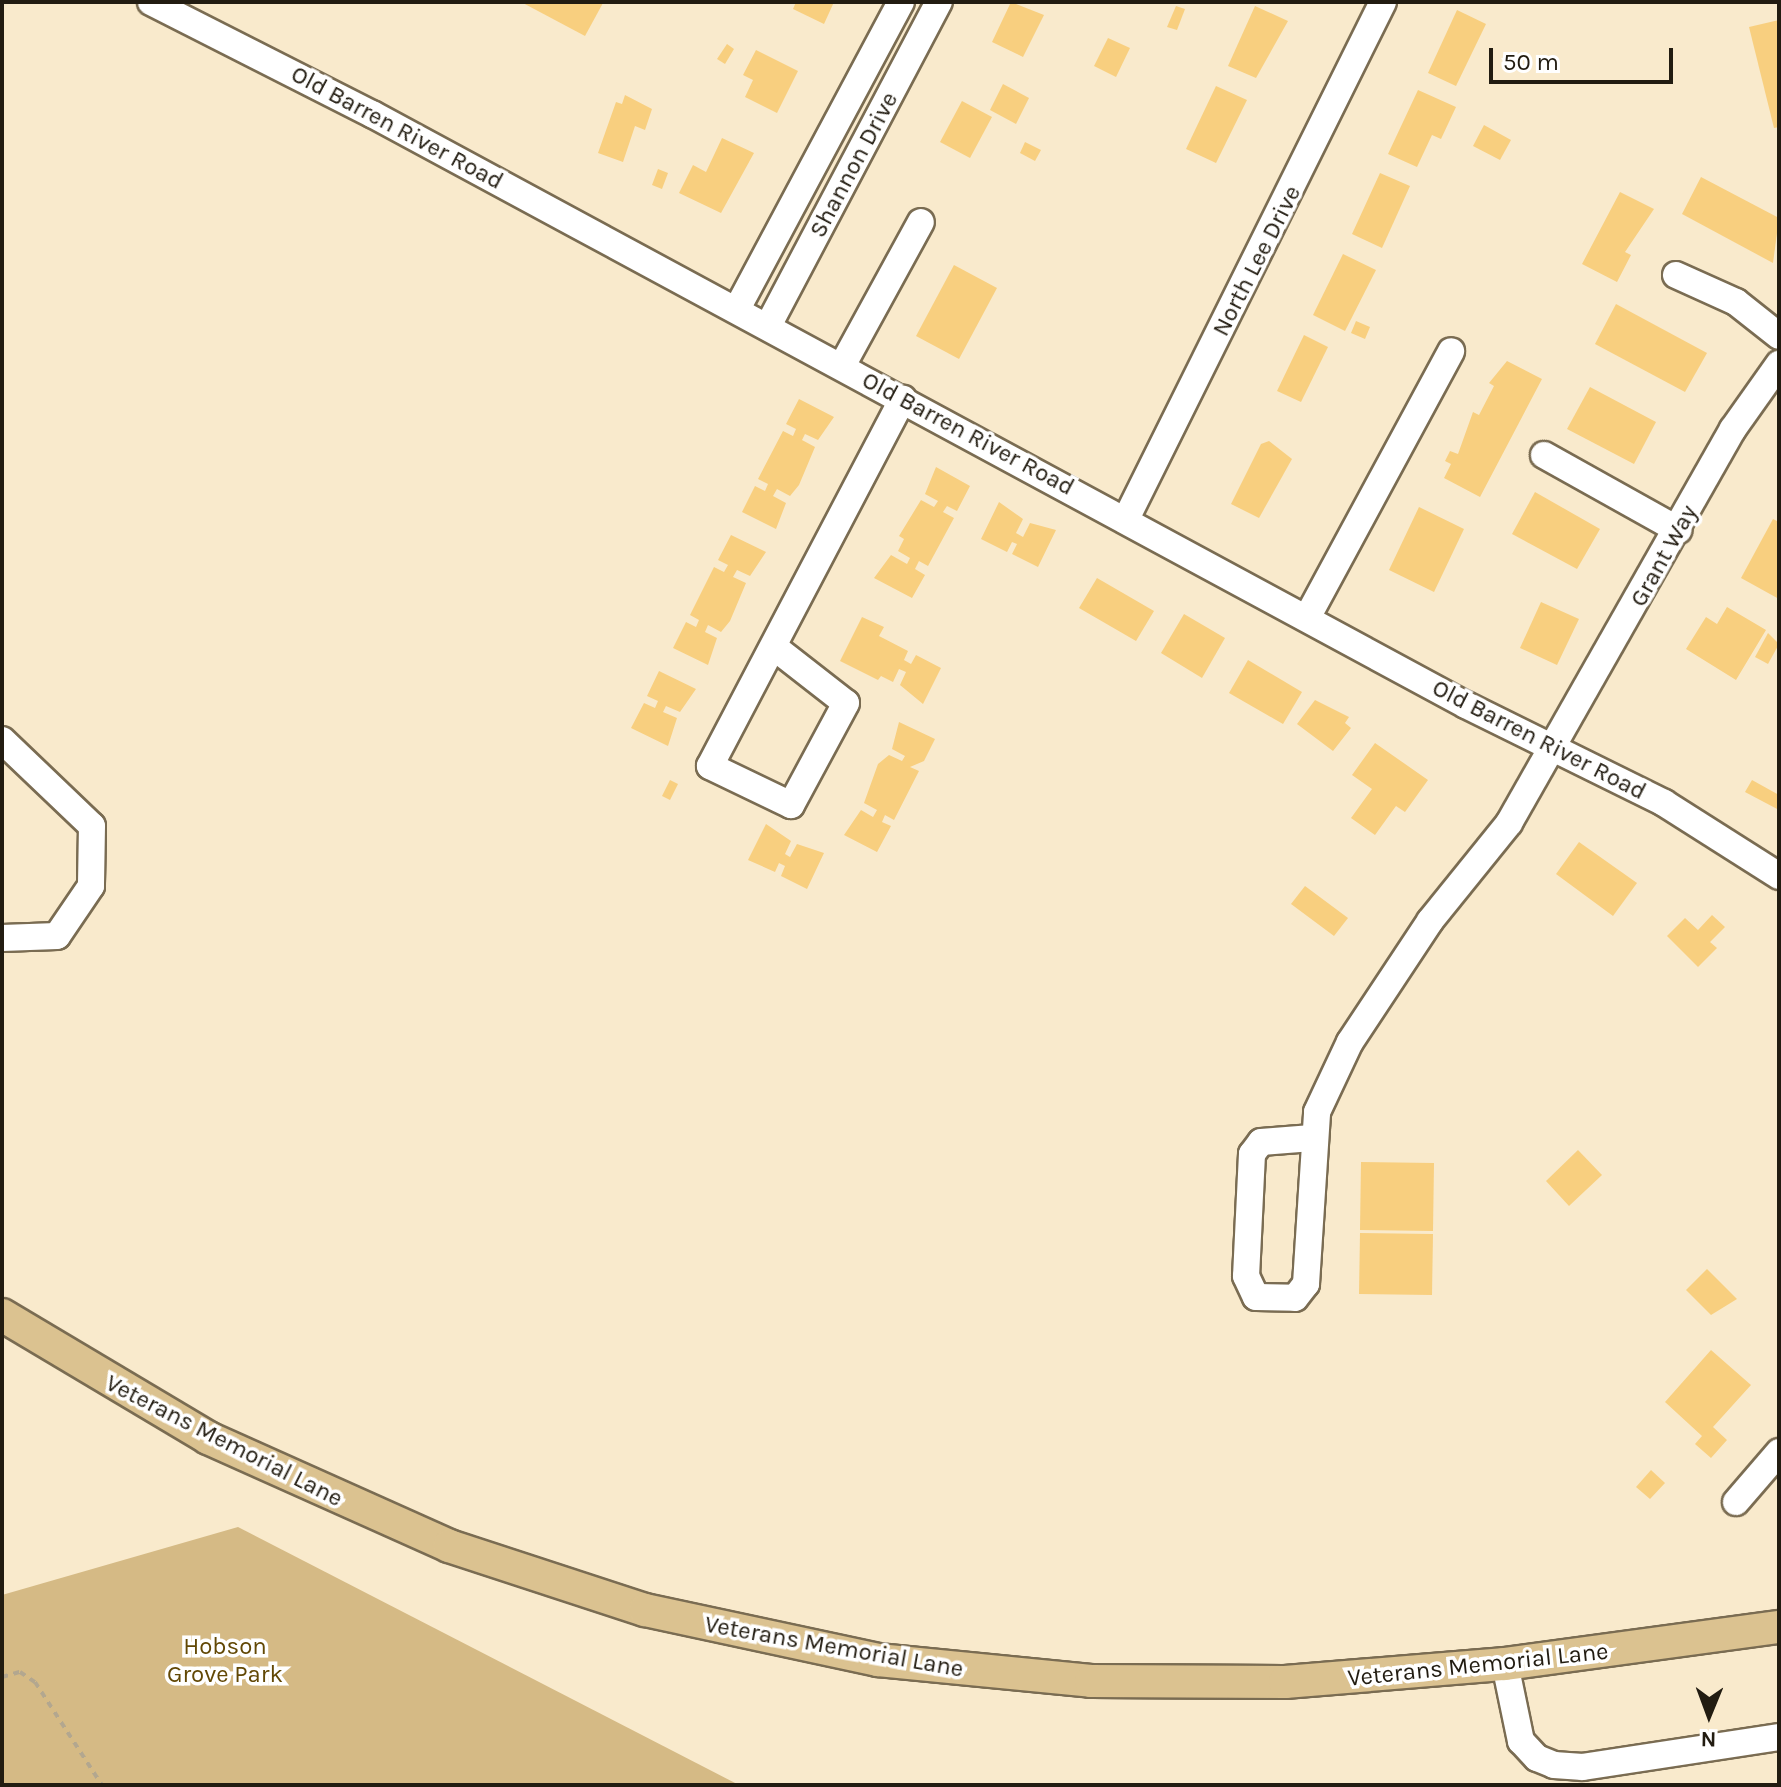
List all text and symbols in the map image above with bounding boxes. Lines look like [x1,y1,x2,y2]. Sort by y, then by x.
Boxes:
scale bar [1493,32,1677,82]
text: 50 m [1503,48,1559,76]
street label: Old Barren River Road [286,60,508,196]
street label: Shannon Drive [804,87,904,243]
street label: North Lee Drive [1207,181,1307,341]
street label: Old Barren River Road [857,366,1079,502]
street label: Grant Way [1624,500,1704,612]
street label: Old Barren River Road [1427,674,1651,806]
street label: Veterans Memorial Lane [101,1369,347,1513]
street label: Veterans Memorial Lane [702,1610,966,1684]
park label: Hobson Grove Park [167,1633,283,1689]
street label: Veterans Memorial Lane [1346,1637,1610,1693]
north arrow [1669,1675,1749,1755]
text: N [1700,1726,1717,1752]

